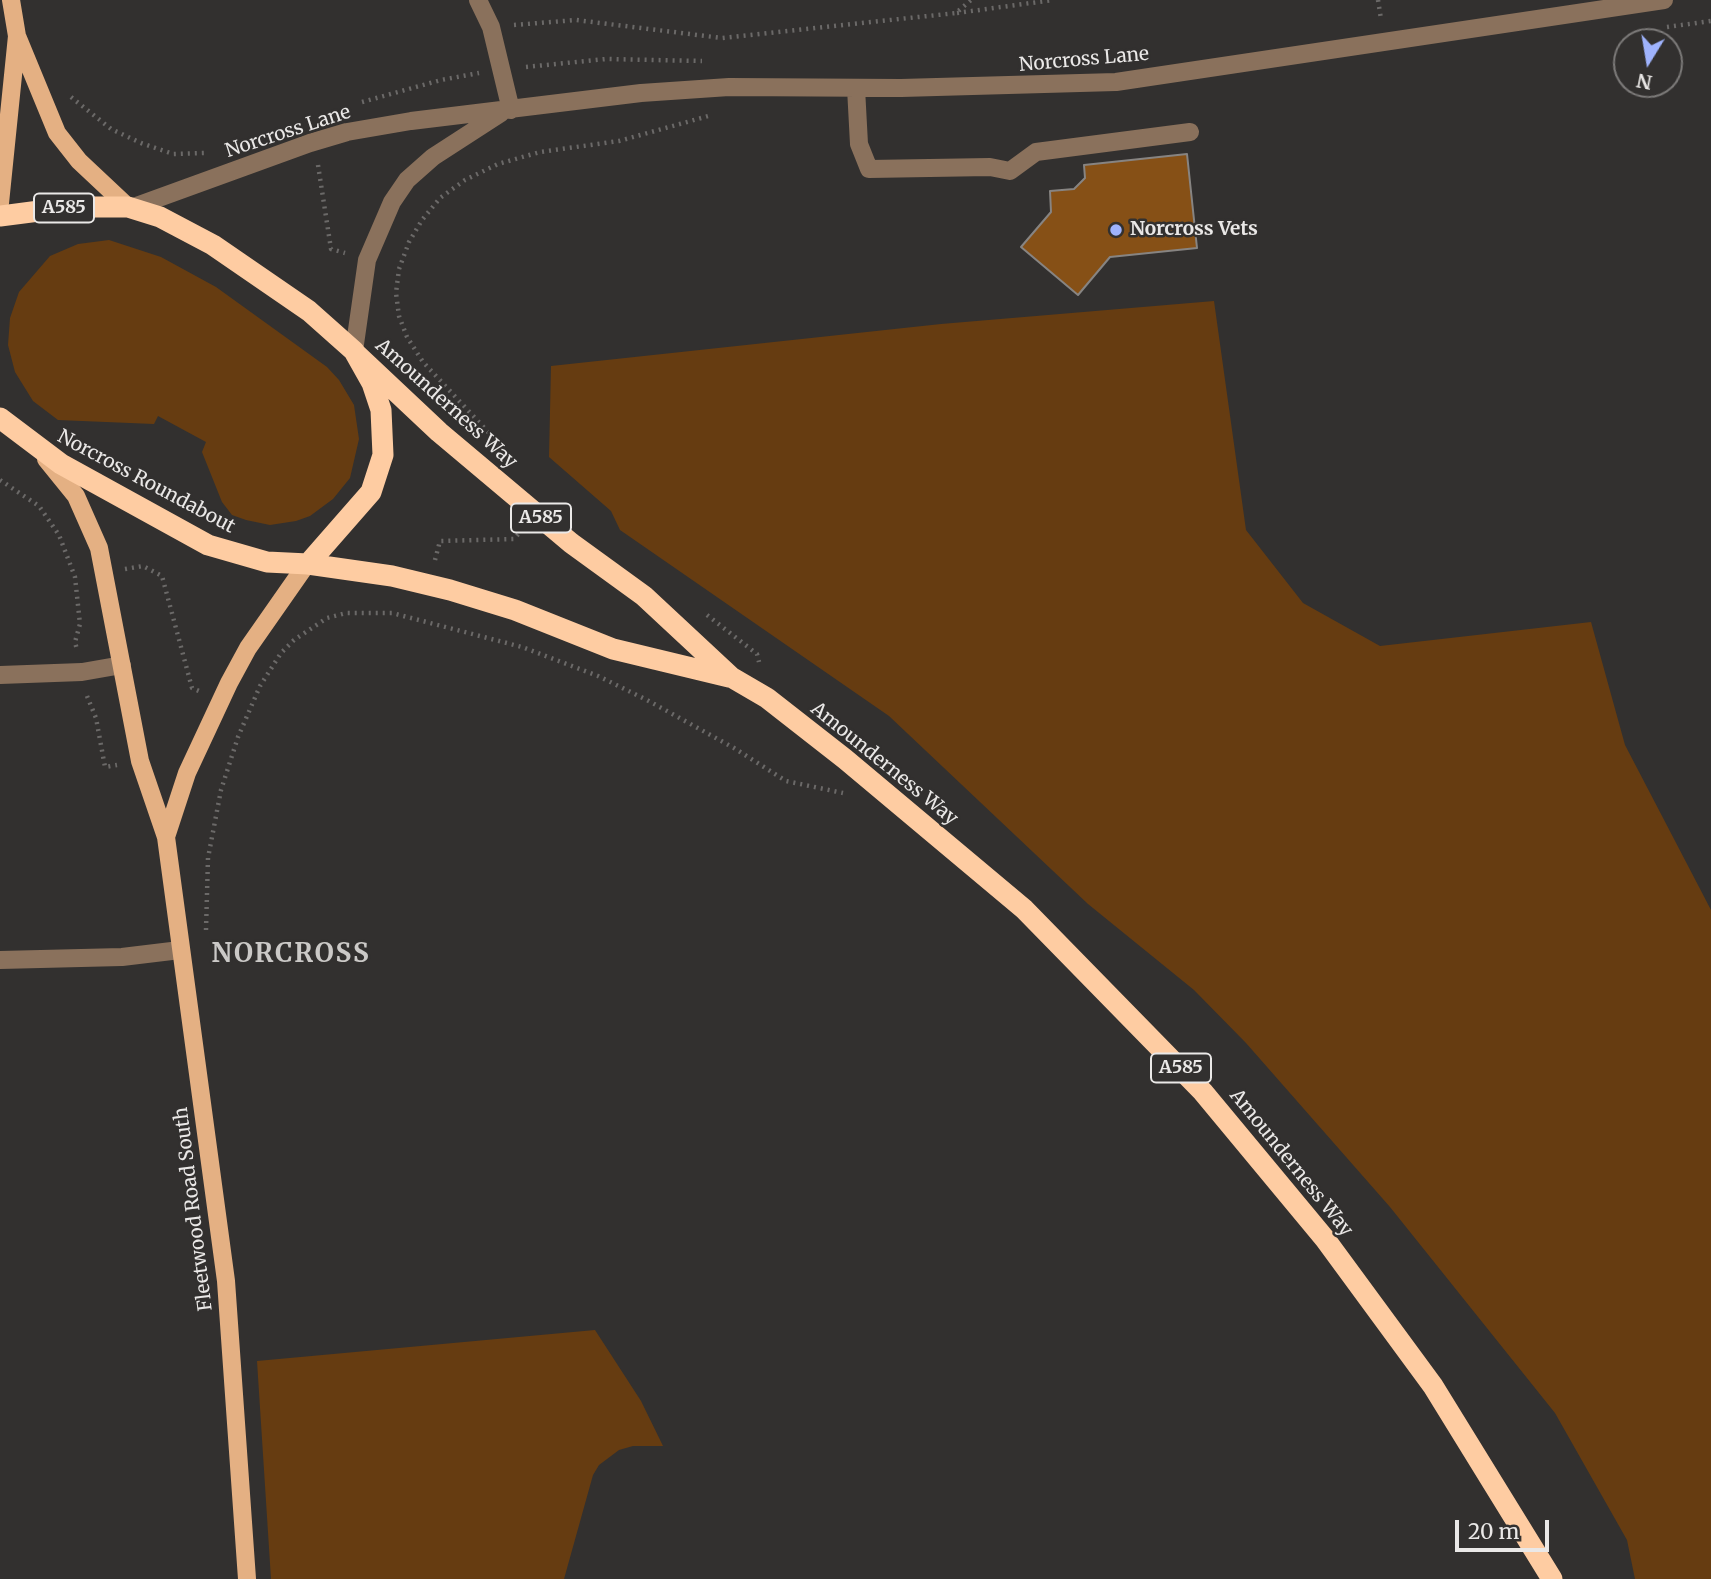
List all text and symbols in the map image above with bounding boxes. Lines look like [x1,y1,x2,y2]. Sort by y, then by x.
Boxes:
north arrow [1613,28,1683,98]
street label: Norcross Lane [1018,43,1150,77]
text: N [1635,68,1654,95]
street label: Norcross Lane [222,101,354,163]
road number: A585 [34,194,94,223]
place label: Norcross Vets [1130,219,1258,241]
marker: Norcross Vets [1108,222,1124,238]
street label: Amounderness Way [370,334,522,474]
street label: Norcross Roundabout [53,426,239,538]
road number: A585 [511,504,571,532]
street label: Amounderness Way [806,698,962,830]
district label: NORCROSS [212,939,370,971]
road number: A585 [1151,1054,1211,1083]
street label: Amounderness Way [1225,1085,1357,1241]
street label: Fleetwood Road South [170,1106,218,1312]
scale bar [1459,1506,1554,1550]
text: 20 m [1468,1518,1519,1545]

